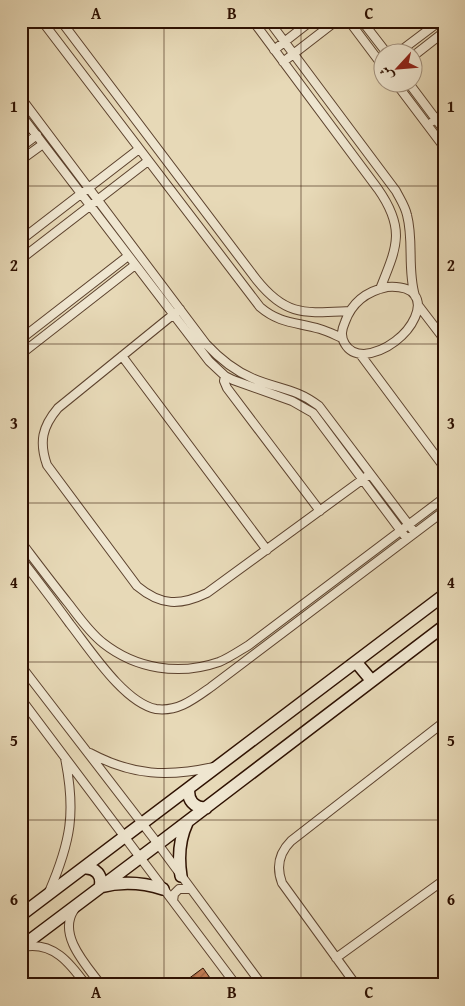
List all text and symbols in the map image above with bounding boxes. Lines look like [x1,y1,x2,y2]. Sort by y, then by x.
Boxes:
text: A [91,1,102,25]
text: B [227,1,237,25]
text: C [364,1,374,25]
north arrow [372,42,422,92]
text: ش [374,63,398,84]
text: 1 [10,94,18,118]
text: 1 [447,94,455,118]
text: 2 [10,253,18,277]
text: 2 [447,253,455,277]
text: 3 [10,411,18,435]
text: 3 [447,411,455,435]
text: 4 [10,570,18,594]
text: 4 [447,570,455,594]
text: 5 [10,728,18,752]
text: 5 [447,728,455,752]
text: 6 [10,887,18,911]
text: 6 [447,887,455,911]
text: A [91,980,102,1004]
text: B [227,980,237,1004]
text: C [364,980,374,1004]

